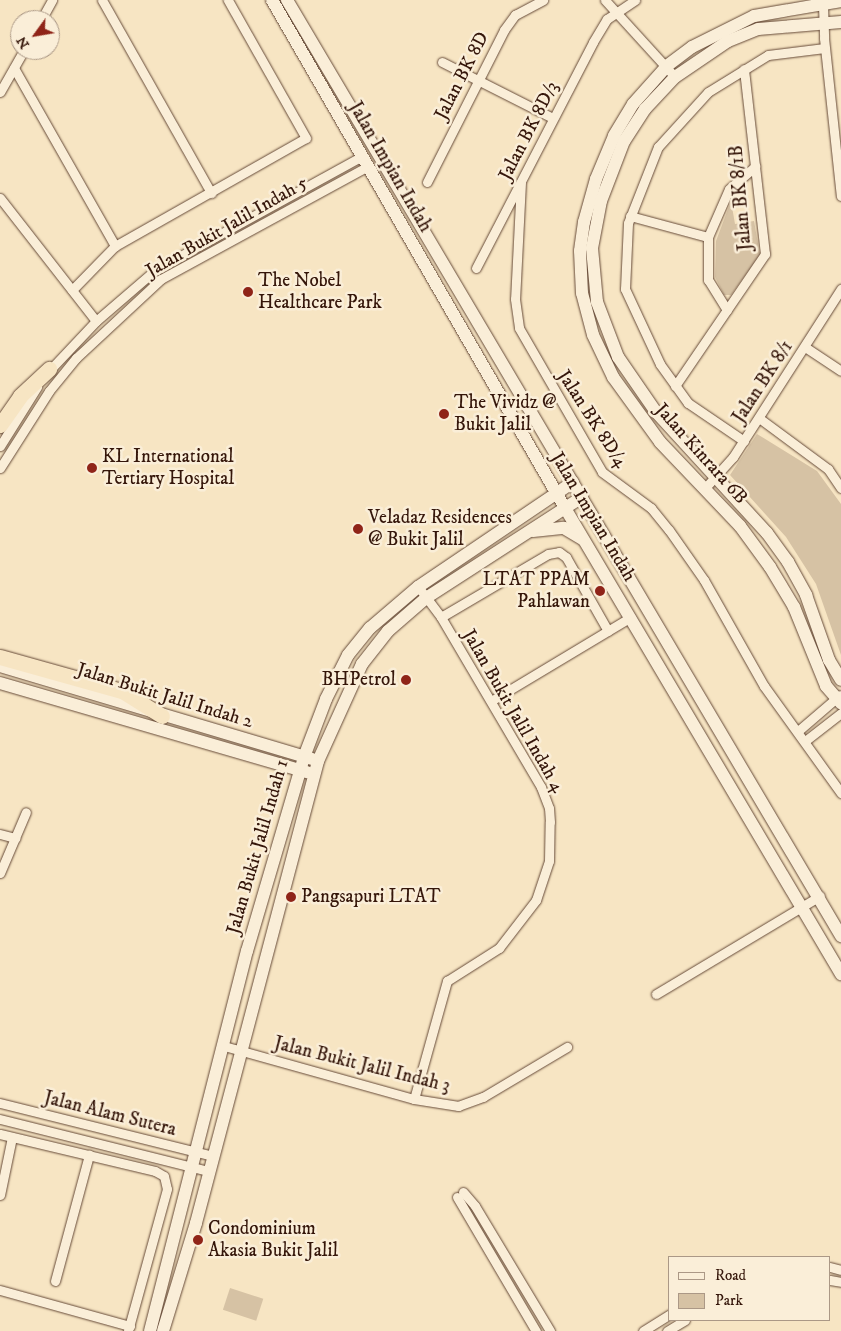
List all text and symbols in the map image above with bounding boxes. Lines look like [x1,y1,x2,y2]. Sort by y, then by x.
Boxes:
north arrow [10,10,60,60]
street label: Jalan BK 8D [430,28,494,124]
text: N [12,33,34,52]
street label: Jalan BK 8D/3 [494,78,564,184]
street label: Jalan Impian Indah [343,98,437,236]
street label: Jalan BK 8/1B [725,144,757,252]
street label: Jalan Bukit Jalil Indah 5 [142,171,312,283]
place label: The Nobel Healthcare Park [258,270,382,314]
marker: The Nobel Healthcare Park [242,286,254,298]
street label: Jalan BK 8/1 [728,336,798,428]
street label: Jalan BK 8D/4 [552,366,632,472]
place label: The Vividz @ Bukit Jalil [454,392,556,436]
street label: Jalan Kinrara 6B [650,399,752,509]
marker: The Vividz @ Bukit Jalil [438,408,450,420]
place label: KL International Tertiary Hospital [102,446,234,490]
street label: Jalan Impian Indah [545,448,641,586]
marker: KL International Tertiary Hospital [86,462,98,474]
place label: Veladaz Residences @ Bukit Jalil [368,507,512,551]
marker: Veladaz Residences @ Bukit Jalil [352,523,364,535]
place label: LTAT PPAM Pahlawan [483,569,590,613]
marker: LTAT PPAM Pahlawan [594,585,606,597]
street label: Jalan Bukit Jalil Indah 4 [457,625,569,797]
street label: Jalan Bukit Jalil Indah 2 [74,658,256,734]
place label: BHPetrol [321,669,396,691]
marker: BHPetrol [400,674,412,686]
street label: Jalan Bukit Jalil Indah 1 [222,757,294,937]
place label: Pangsapuri LTAT [301,886,441,908]
marker: Pangsapuri LTAT [285,891,297,903]
street label: Jalan Bukit Jalil Indah 3 [272,1032,452,1098]
street label: Jalan Alam Sutera [42,1087,178,1141]
place label: Condominium Akasia Bukit Jalil [208,1218,338,1262]
marker: Condominium Akasia Bukit Jalil [192,1234,204,1246]
legend [668,1256,831,1321]
text: Road [715,1266,746,1285]
text: Park [715,1291,743,1310]

